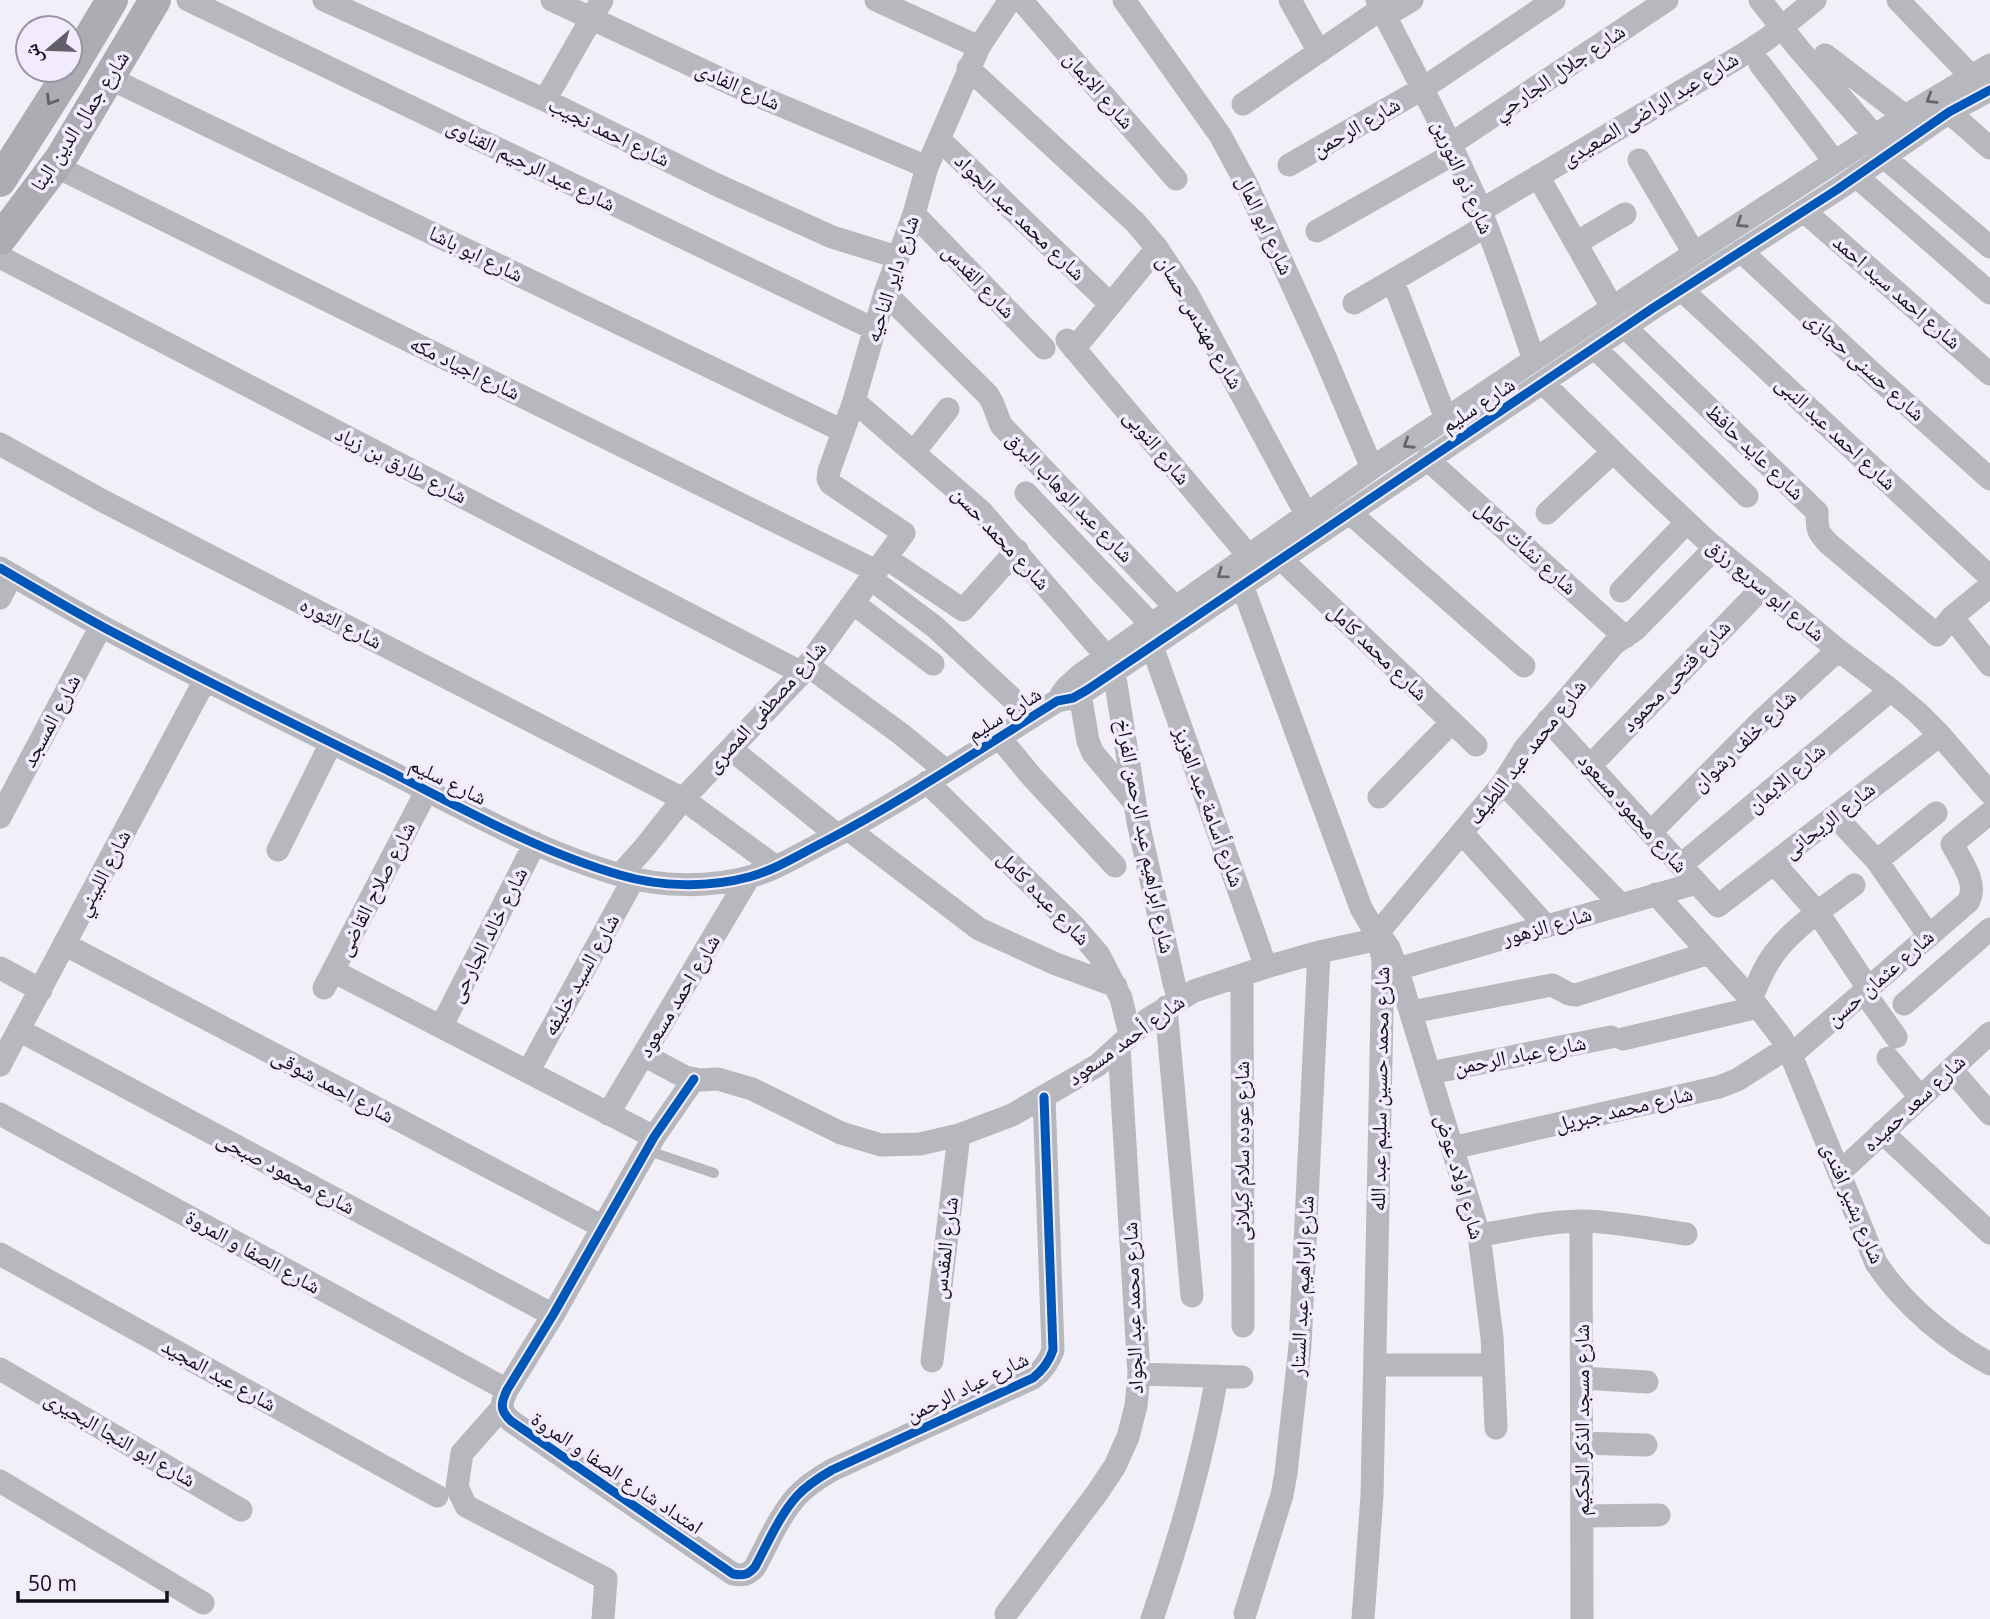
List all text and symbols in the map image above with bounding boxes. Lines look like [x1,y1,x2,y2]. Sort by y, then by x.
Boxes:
north arrow [14,14,84,84]
street label: شارع جلال الجارحي [1487,16,1632,129]
street label: شارع الايمان [1058,44,1141,134]
street label: شارع عبد الراضى الصعيدى [1556,44,1743,172]
street label: شارع جمال الدين البنا [25,46,135,196]
street label: شارع الفادى [692,54,785,116]
street label: شارع احمد نجيب [544,90,675,173]
street label: شارع الرحمن [1306,90,1405,163]
one-way arrow [1926,91,1939,104]
one-way arrow [47,93,60,106]
street label: شارع عبد الرحيم القناوى [442,111,621,218]
street label: شارع ذو النورين [1426,115,1502,238]
street label: شارع محمد عبد الجواد [949,146,1092,286]
street label: شارع ابو المال [1231,170,1301,279]
street label: شارع داير الناحيه [857,212,925,346]
one-way arrow [1735,215,1748,228]
street label: شارع ابو باشا [425,218,528,288]
street label: شارع احمد سيد احمد [1827,228,1968,355]
street label: شارع القدس [937,237,1023,324]
street label: شارع مهندس حسان [1151,249,1251,394]
street label: شارع حسنى حجازى [1800,304,1932,427]
street label: شارع اجياد مكه [406,328,525,406]
street label: شارع احمد عبد النبى [1770,369,1903,496]
street label: شارع سليم [1435,370,1520,439]
street label: شارع عايد حافظ [1700,397,1811,506]
street label: شارع النوبى [1118,403,1198,490]
street label: شارع طارق بن زياد [331,419,472,509]
street label: شارع عبد الوهاب البرق [1001,425,1141,568]
one-way arrow [1403,436,1416,448]
street label: شارع محمد حسن [946,479,1057,595]
street label: شارع نشأت كامل [1470,494,1584,601]
street label: شارع ابو سريع رزق [1702,532,1832,647]
one-way arrow [1217,566,1229,578]
street label: شارع الثوره [295,589,387,655]
street label: شارع محمد كامل [1323,596,1435,706]
street label: شارع فتحى محمود [1614,613,1736,738]
street label: شارع مصطفى المصرى [698,634,832,778]
street label: شارع المسجد [14,669,86,772]
street label: شارع محمد عبد اللطيف [1460,673,1592,830]
street label: شارع سليم [961,679,1047,748]
street label: شارع خلف رشوان [1685,683,1802,797]
street label: شارع ابراهيم عبد الرحمن الفراخ [1108,716,1182,956]
street label: شارع أسامة عبد العزيز [1168,722,1252,891]
street label: شارع الايمان [1740,736,1831,818]
street label: شارع محمود مسعود [1572,746,1695,878]
street label: شارع سليم [405,749,492,812]
street label: شارع الريحانى [1776,774,1880,864]
street label: شارع صلاح القاضى [329,817,421,961]
street label: شارع اللبيني [68,824,140,922]
street label: شارع عبده كامل [992,844,1097,951]
street label: شارع خالد الجارحى [441,862,533,1007]
street label: شارع الزهور [1498,899,1595,951]
street label: شارع السيد خليفه [535,909,625,1041]
street label: شارع عثمان حسن [1819,922,1939,1032]
street label: شارع احمد مسعود [630,929,726,1062]
street label: شارع محمد حسين سليم عبد الله [1363,966,1396,1212]
street label: شارع أحمد مسعود [1061,987,1190,1091]
street label: شارع عباد الرحمن [1451,1028,1588,1081]
street label: شارع احمد شوقى [267,1041,400,1129]
street label: شارع سعد حميده [1856,1047,1971,1157]
street label: شارع عوده سلام كيلانى [1227,1061,1256,1241]
street label: شارع محمد جبريل [1552,1079,1695,1137]
street label: شارع اولاد عوض [1430,1111,1492,1242]
street label: شارع محمود صبحى [213,1124,360,1220]
street label: شارع بشير افندى [1816,1138,1892,1268]
street label: شارع المقدس [924,1195,964,1301]
street label: شارع ابراهيم عبد الستار [1282,1195,1321,1378]
street label: شارع الصفا و المروة [181,1202,326,1300]
street label: شارع محمد عبد الجواد [1115,1222,1149,1395]
street label: شارع مسجد الذكر الحكيم [1567,1324,1596,1516]
street label: شارع عبد المجيد [157,1331,282,1417]
street label: شارع عباد الرحمن [900,1344,1033,1428]
street label: شارع ابو النجا البحيرى [40,1383,201,1493]
street label: امتداد شارع الصفا و المروة [526,1404,709,1540]
scale bar [18,1560,166,1604]
text: 50 m [28,1569,77,1597]

